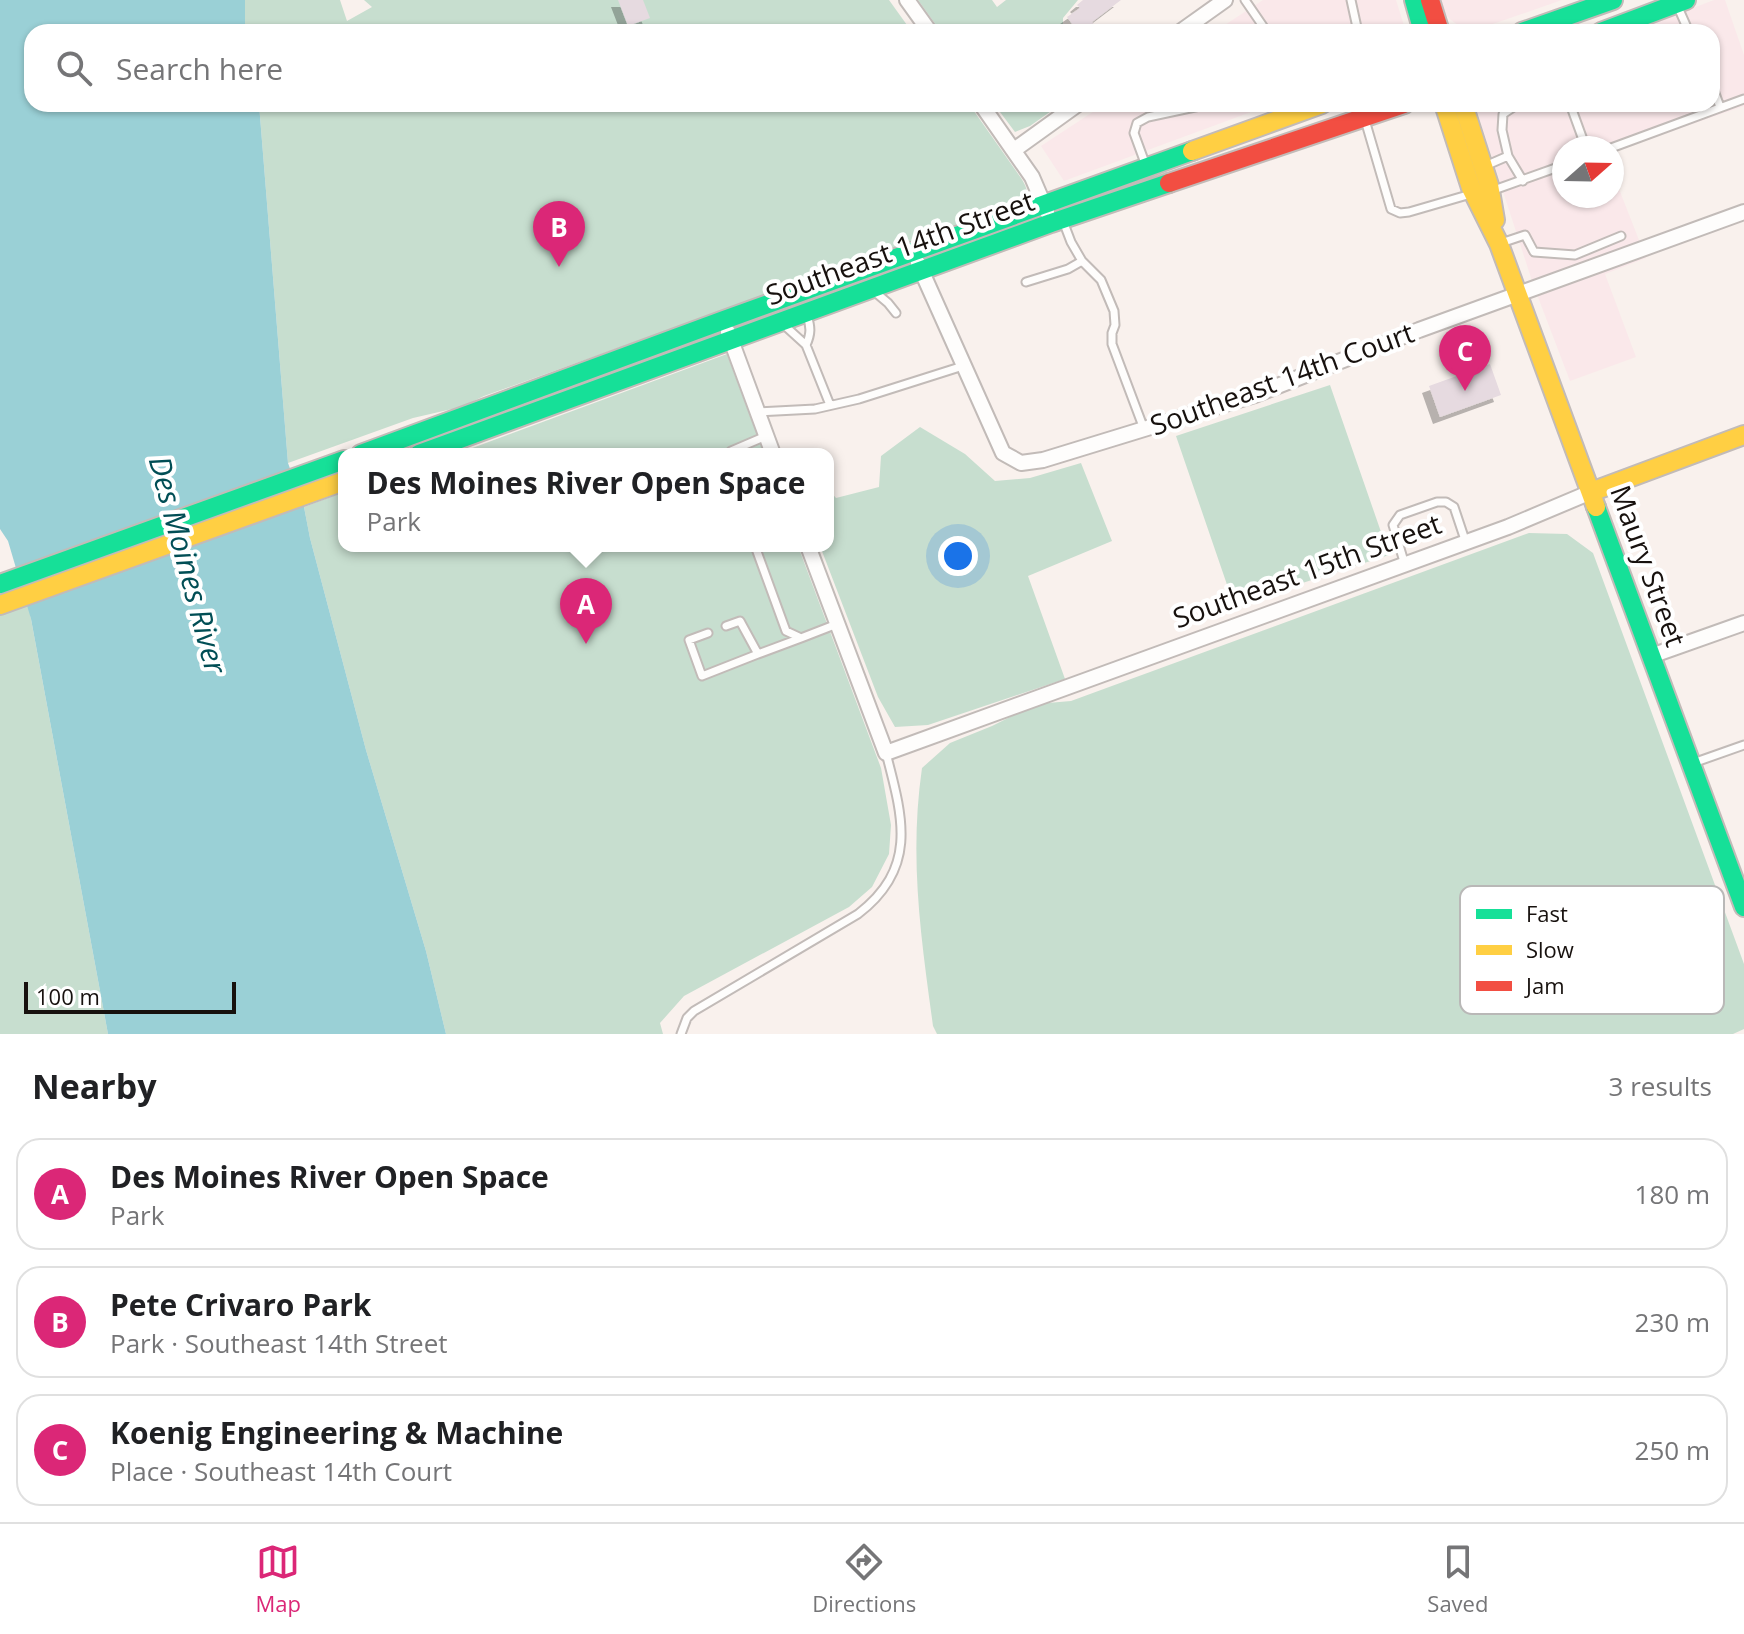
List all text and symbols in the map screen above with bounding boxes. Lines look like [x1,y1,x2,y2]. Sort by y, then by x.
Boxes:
search box [24,24,1720,112]
icon: search [52,46,96,90]
text: Search here [116,48,283,89]
north arrow [1552,136,1624,208]
street label: Southeast 14th Street [760,181,1039,313]
pin: B [533,201,585,267]
street label: Southeast 14th Court [1145,313,1419,443]
pin: C [1439,325,1491,391]
popup [338,448,834,552]
water label: Des Moines River [140,451,237,679]
text: Des Moines River Open Space [367,462,805,503]
street label: Maury Street [1602,480,1696,652]
text: Park [367,503,421,539]
street label: Southeast 15th Street [1167,504,1446,636]
your location [938,536,978,576]
pin: A [560,578,612,644]
legend [1460,886,1724,1014]
text: Fast [1526,898,1568,928]
text: Slow [1526,934,1574,964]
text: Jam [1524,970,1565,1000]
scale bar [24,978,236,1014]
text: 100 m [36,981,100,1011]
text: Nearby [32,1063,157,1109]
text: 3 results [1609,1068,1712,1104]
text: Des Moines River Open Space [110,1156,549,1197]
text: A [51,1176,69,1212]
text: 180 m [1635,1176,1710,1212]
text: Park [110,1197,164,1233]
text: Pete Crivaro Park [110,1284,371,1325]
text: B [51,1304,69,1340]
text: 230 m [1635,1304,1710,1340]
text: Park · Southeast 14th Street [110,1325,448,1361]
text: Koenig Engineering & Machine [110,1412,563,1453]
text: C [52,1432,68,1468]
text: 250 m [1635,1432,1710,1468]
text: Place · Southeast 14th Court [110,1453,452,1489]
tab: Map [256,1540,301,1618]
tab: Directions [812,1540,916,1618]
tab: Saved [1427,1540,1488,1618]

